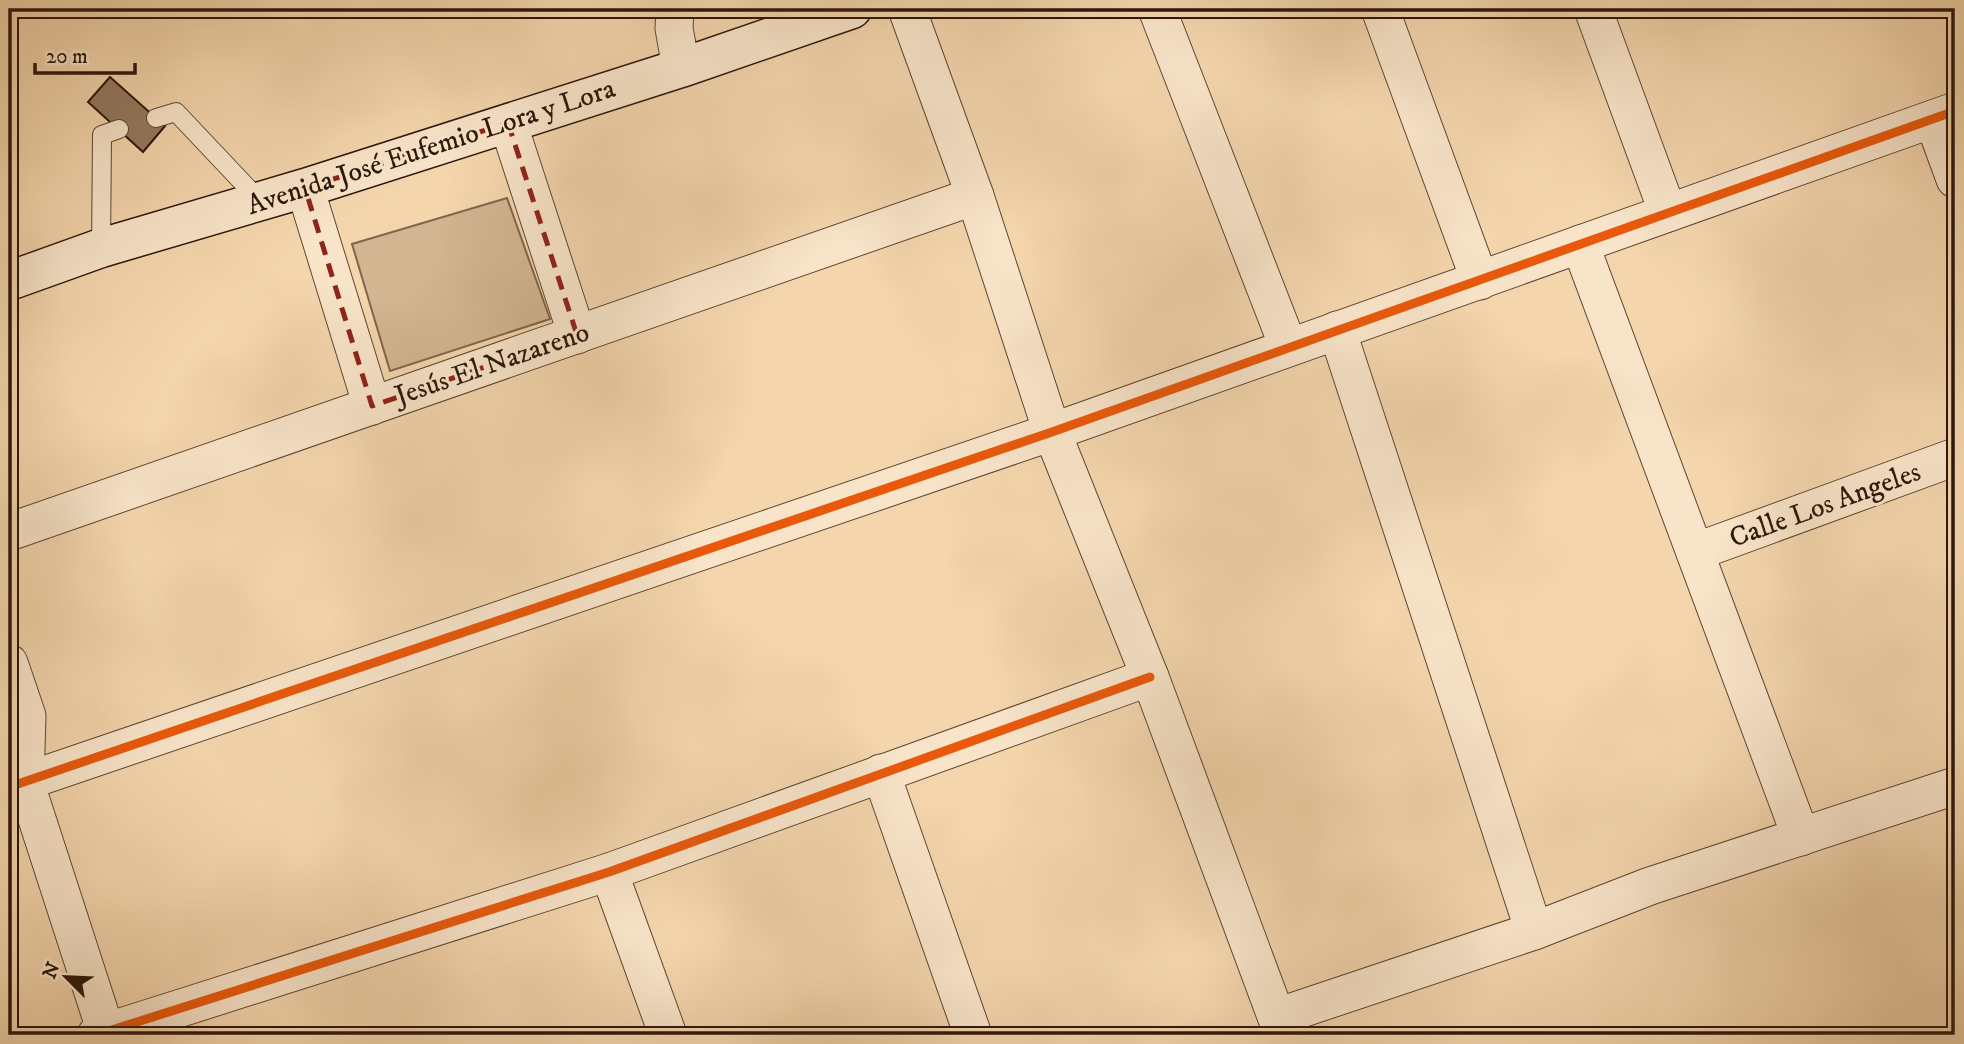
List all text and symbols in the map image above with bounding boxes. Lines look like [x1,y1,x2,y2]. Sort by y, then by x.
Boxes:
scale bar [35,32,135,76]
text: 20 m [46,44,88,70]
street label: Avenida José Eufemio Lora y Lora [243,71,620,223]
street label: Jesús El Nazareno [387,314,594,415]
street label: Calle Los Angeles [1725,454,1925,556]
north arrow [32,942,102,1012]
text: N [38,959,66,983]

